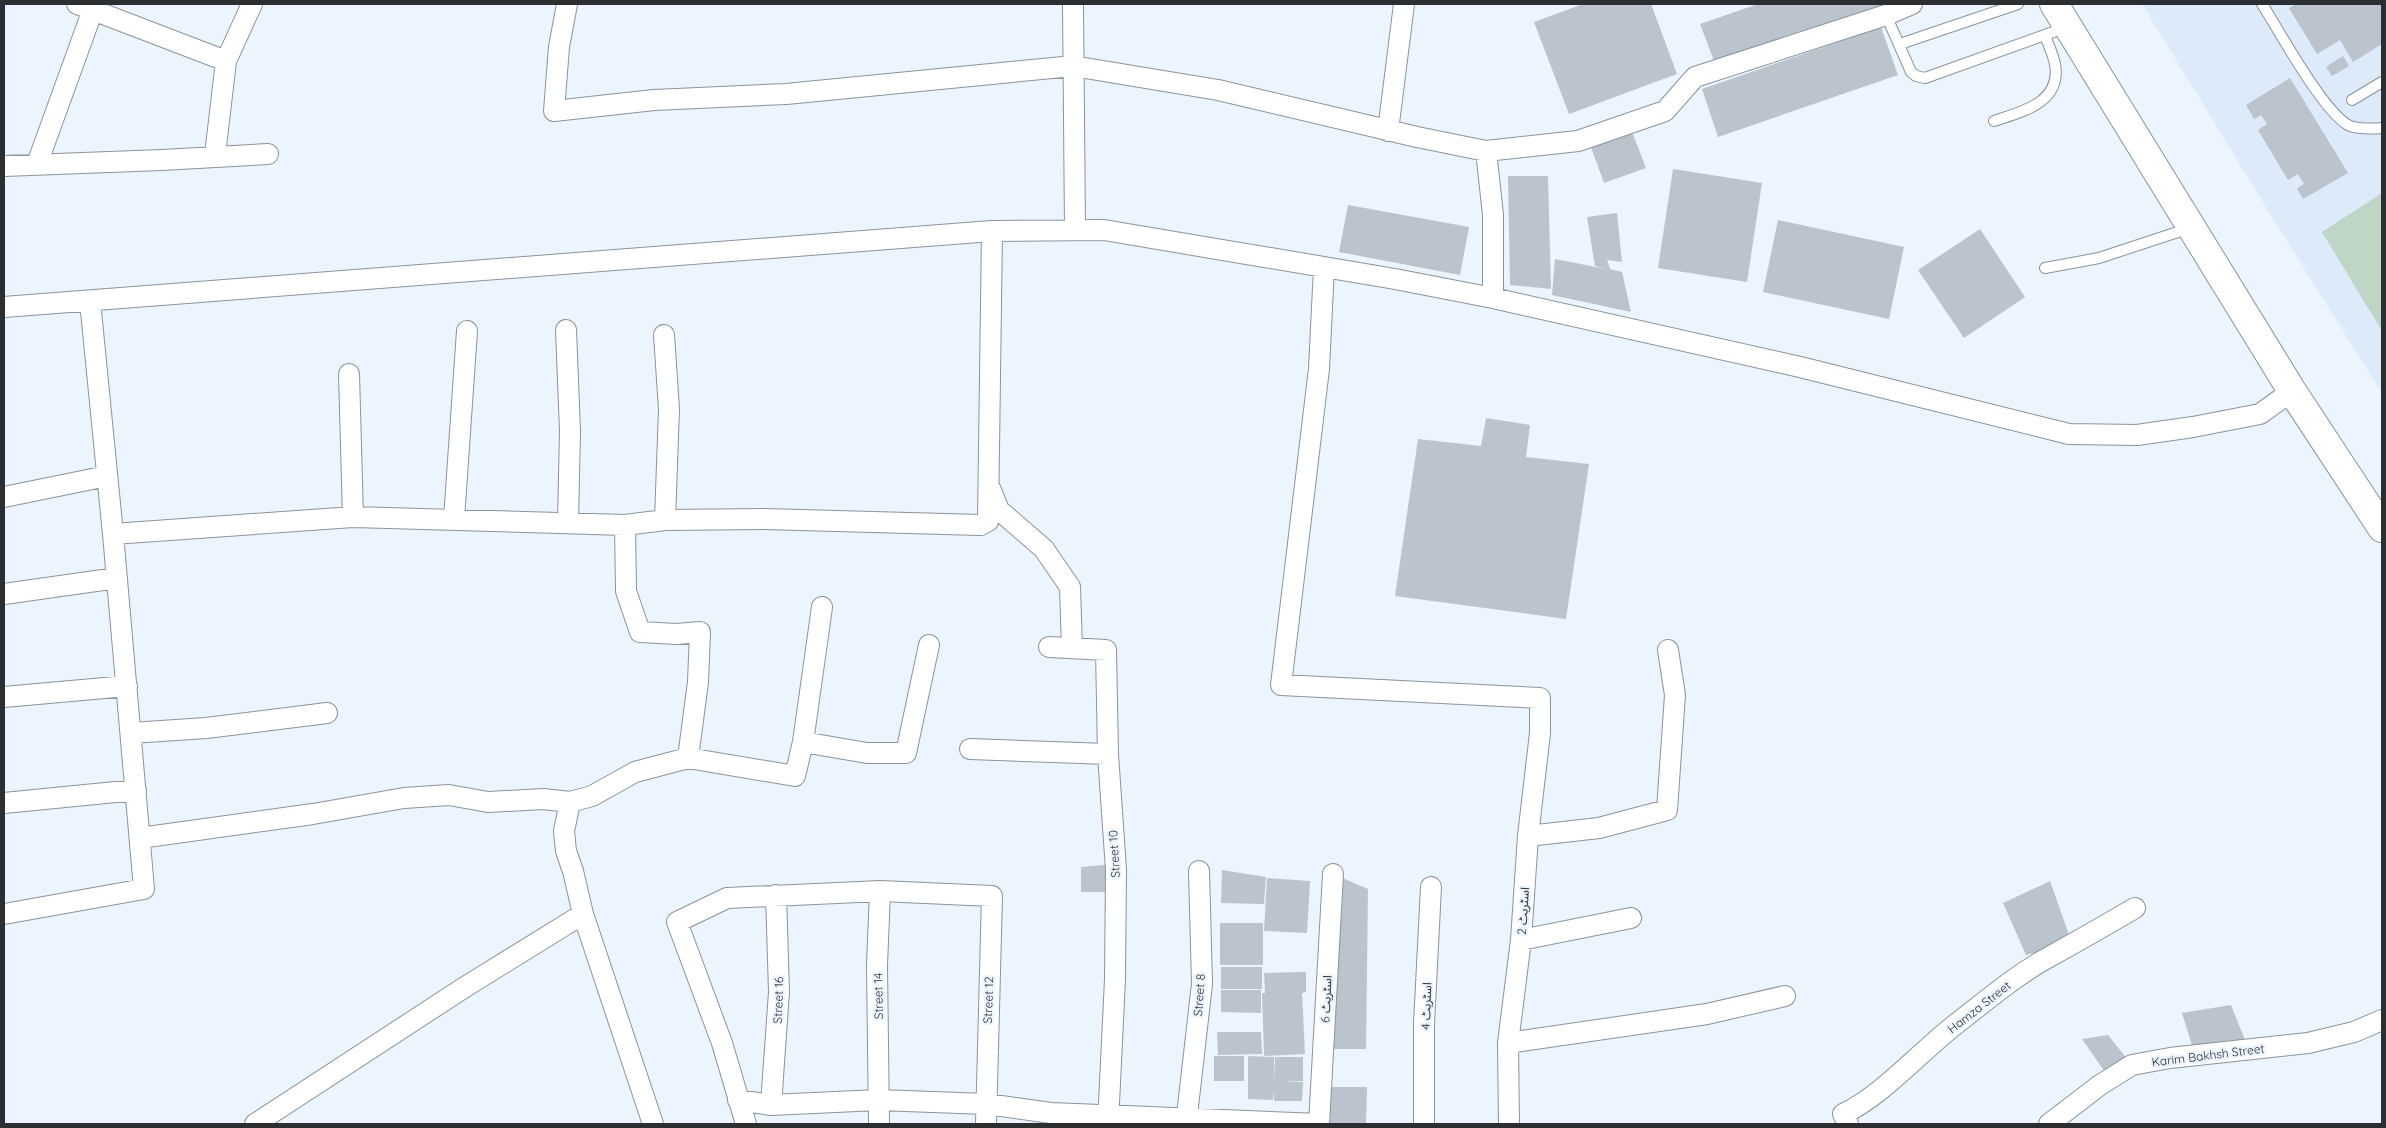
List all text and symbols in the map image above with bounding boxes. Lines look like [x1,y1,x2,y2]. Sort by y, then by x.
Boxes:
street label: Street 10 [1105,830,1123,878]
street label: اسٹریٹ 2 [1514,887,1532,935]
street label: Street 14 [870,973,886,1019]
street label: Street 8 [1190,973,1208,1017]
street label: اسٹریٹ 6 [1317,975,1335,1023]
street label: Street 16 [770,976,786,1024]
street label: Street 12 [980,976,996,1024]
street label: Hamza Street [1944,978,2014,1036]
street label: اسٹریٹ 4 [1418,982,1434,1030]
street label: Karim Bakhsh Street [2151,1041,2265,1069]

